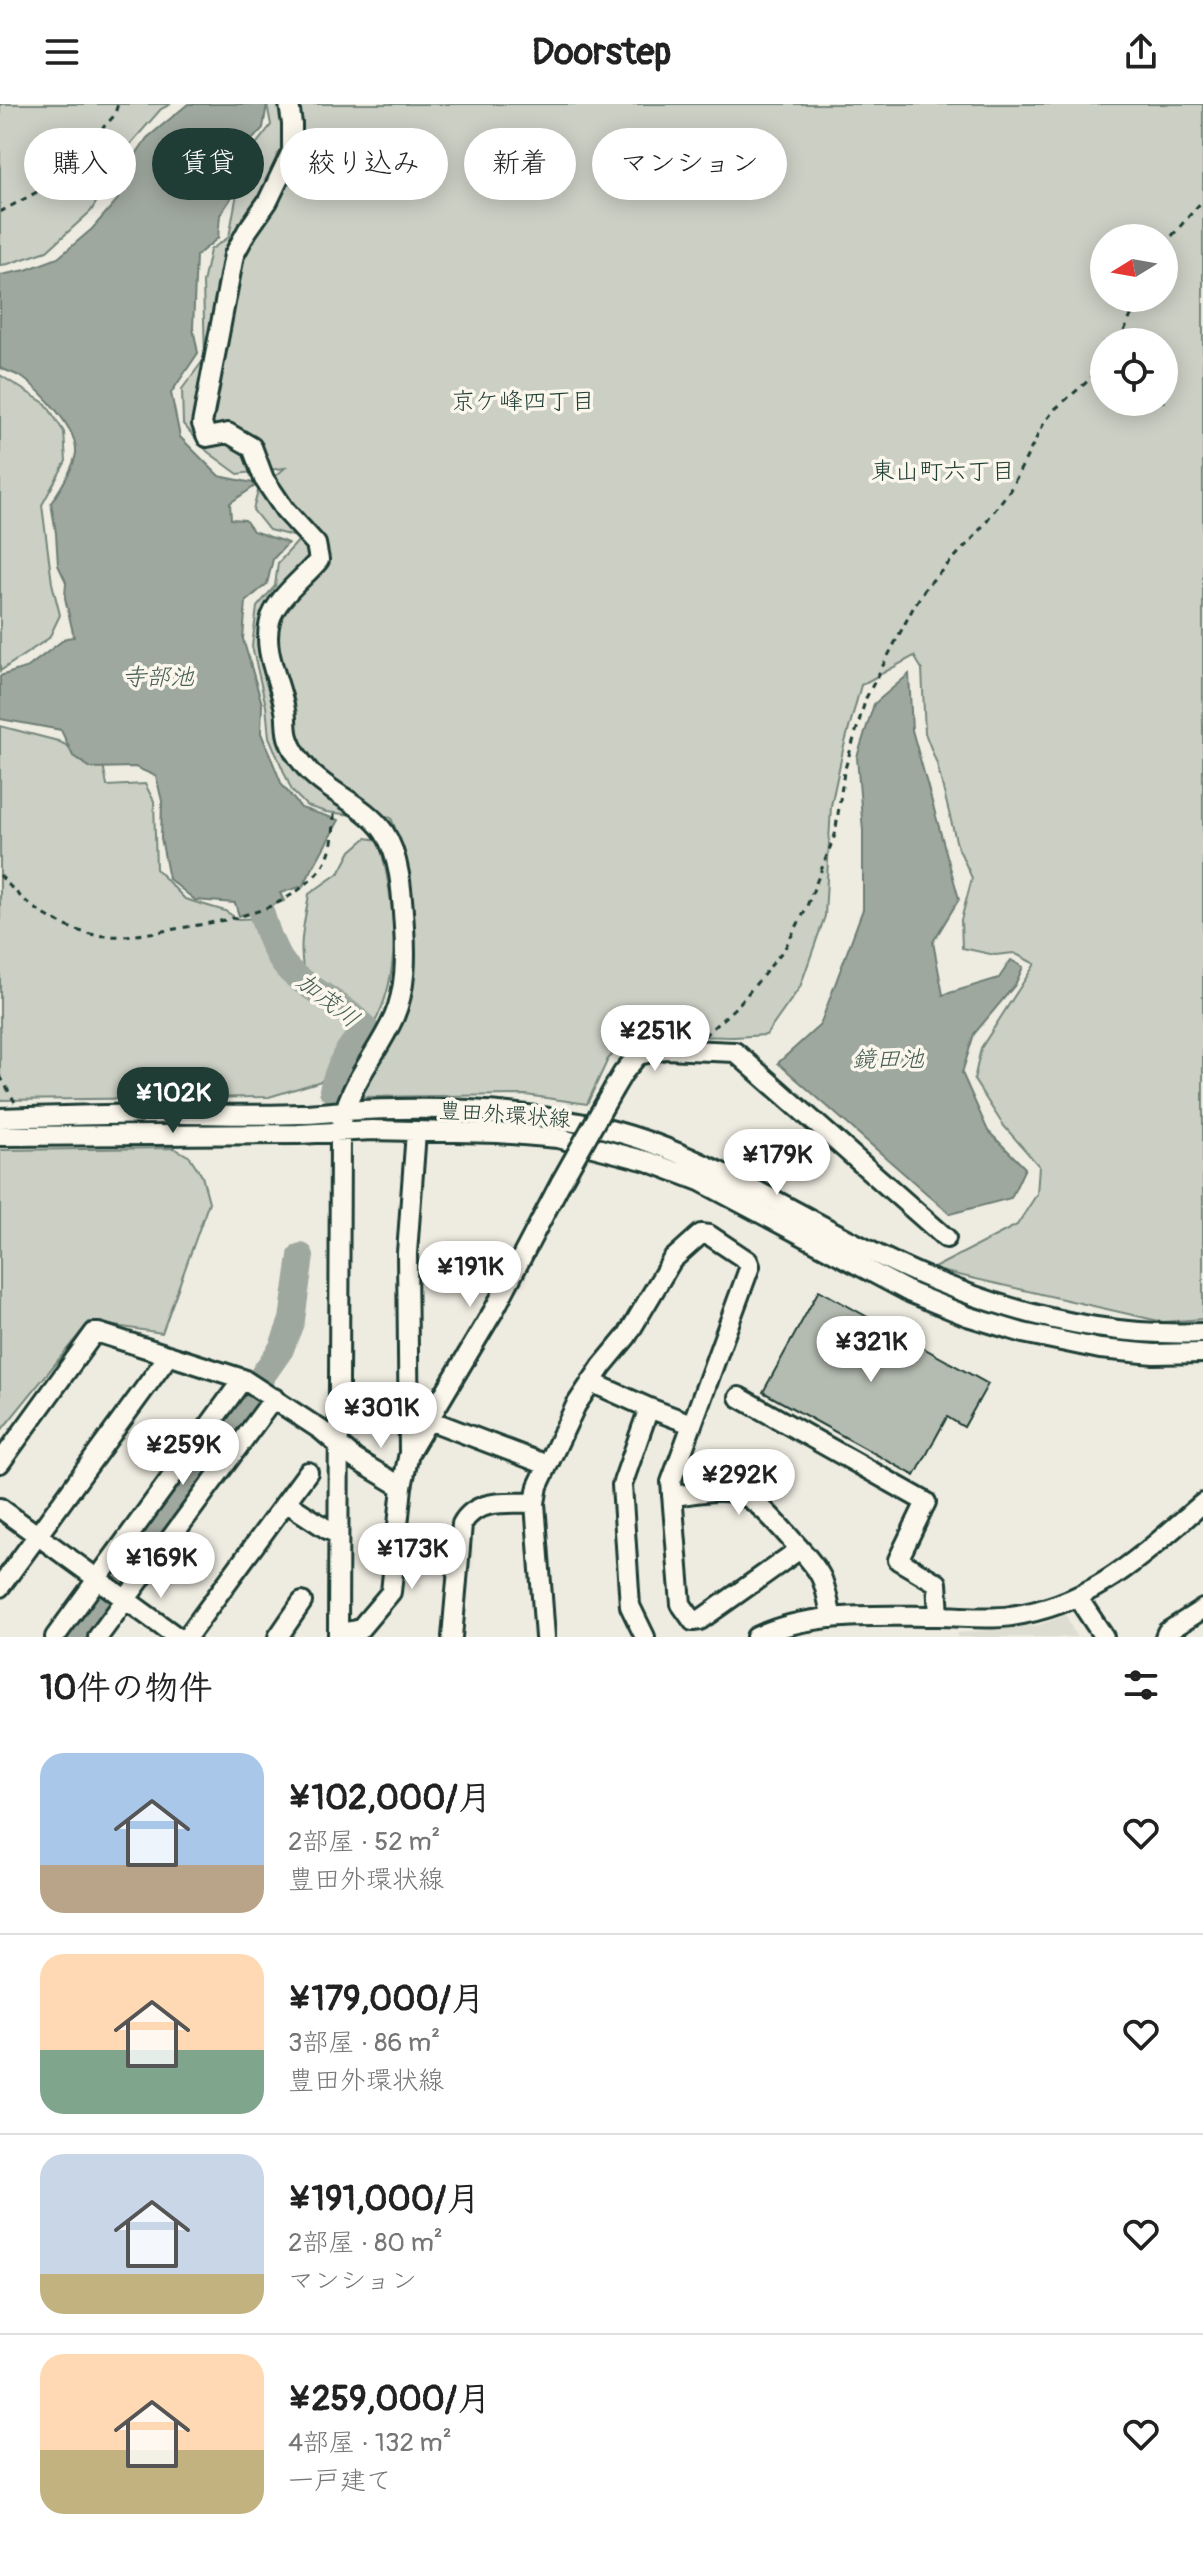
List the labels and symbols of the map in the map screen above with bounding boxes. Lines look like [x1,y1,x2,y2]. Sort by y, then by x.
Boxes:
north arrow [1090,224,1178,312]
district label: 京ケ峰四丁目 [451,387,595,416]
district label: 東山町六丁目 [871,457,1015,486]
water label: 寺部池 [122,663,195,692]
water label: 加茂川 [290,967,365,1034]
pin: ¥251K [599,1005,711,1073]
water label: 鏡田池 [852,1045,925,1074]
pin: ¥102K [117,1067,229,1135]
street label: 豊田外環状線 [438,1096,572,1134]
pin: ¥179K [721,1129,833,1197]
pin: ¥191K [414,1241,526,1309]
pin: ¥321K [815,1316,927,1384]
pin: ¥301K [325,1382,437,1450]
pin: ¥259K [127,1419,239,1487]
pin: ¥292K [683,1449,795,1517]
pin: ¥173K [356,1523,468,1591]
pin: ¥169K [105,1532,217,1600]

